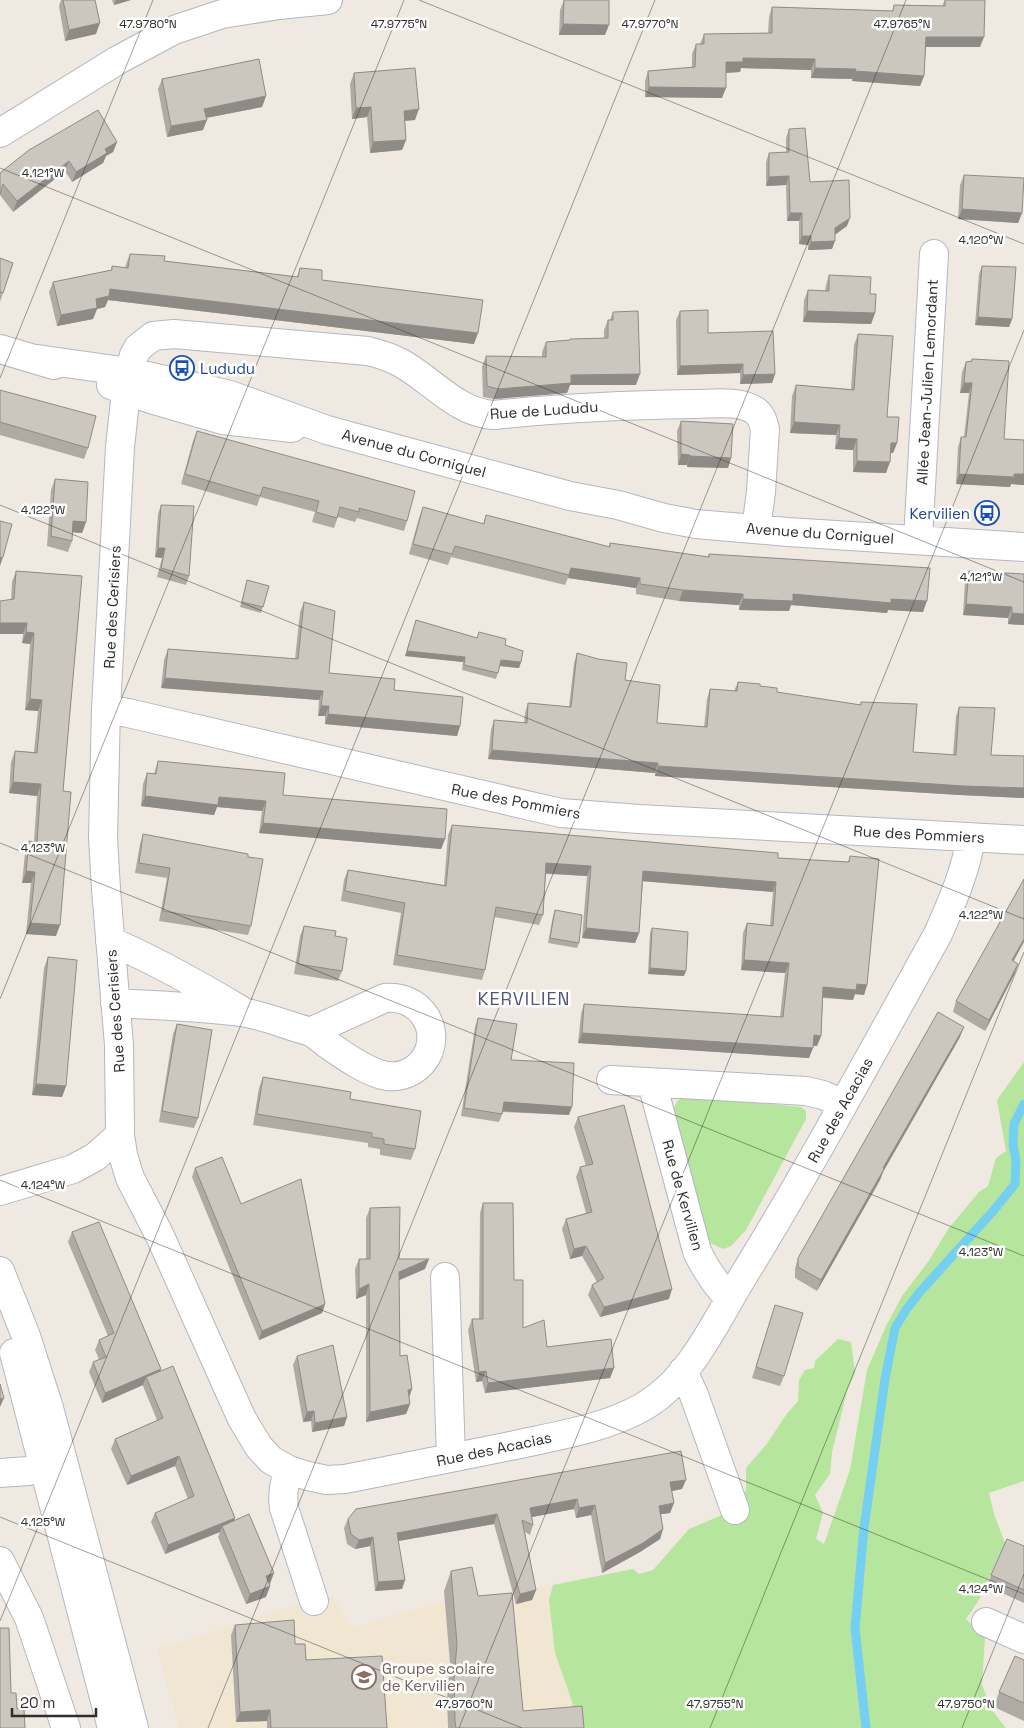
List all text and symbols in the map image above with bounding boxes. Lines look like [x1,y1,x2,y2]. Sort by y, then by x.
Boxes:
text: 47.9780°N [119,16,177,32]
text: 47.9775°N [371,16,427,32]
text: 47.9770°N [622,16,678,32]
text: 47.9765°N [874,16,931,32]
text: 4.121°W [22,165,65,181]
text: 4.120°W [958,232,1004,248]
street label: Allée Jean-Julien Lemordant [912,278,942,485]
bus stop icon: Lududu [169,355,195,381]
place label: Lududu [200,359,255,378]
street label: Rue de Lududu [489,397,599,423]
street label: Avenue du Corniguel [340,425,488,481]
bus stop icon: Kervilien [974,500,1000,526]
text: 4.122°W [21,502,66,518]
place label: Kervilien [909,504,970,523]
street label: Avenue du Corniguel [745,518,895,548]
street label: Rue des Cerisiers [99,545,125,669]
text: 4.121°W [960,569,1003,585]
street label: Rue des Pommiers [450,779,582,823]
street label: Rue des Pommiers [853,821,985,847]
text: 4.123°W [21,840,66,856]
text: 4.122°W [959,907,1004,923]
street label: Rue des Cerisiers [101,949,129,1073]
district label: KERVILIEN [477,987,571,1010]
street label: Rue des Acacias [803,1054,877,1166]
street label: Rue de Kervilien [658,1137,708,1253]
text: 4.124°W [21,1177,66,1193]
text: 4.123°W [959,1244,1004,1260]
street label: Rue des Acacias [435,1427,554,1471]
text: 4.125°W [21,1514,66,1530]
text: 4.124°W [959,1581,1004,1597]
place label: Groupe scolaire de Kervilien [382,1659,495,1695]
school or university icon: Groupe scolaire de Kervilien [351,1664,377,1690]
scale bar [12,1686,96,1718]
text: 20 m [20,1693,55,1712]
text: 47.9760°N [435,1696,493,1712]
text: 47.9755°N [687,1696,743,1712]
text: 47.9750°N [937,1696,995,1712]

